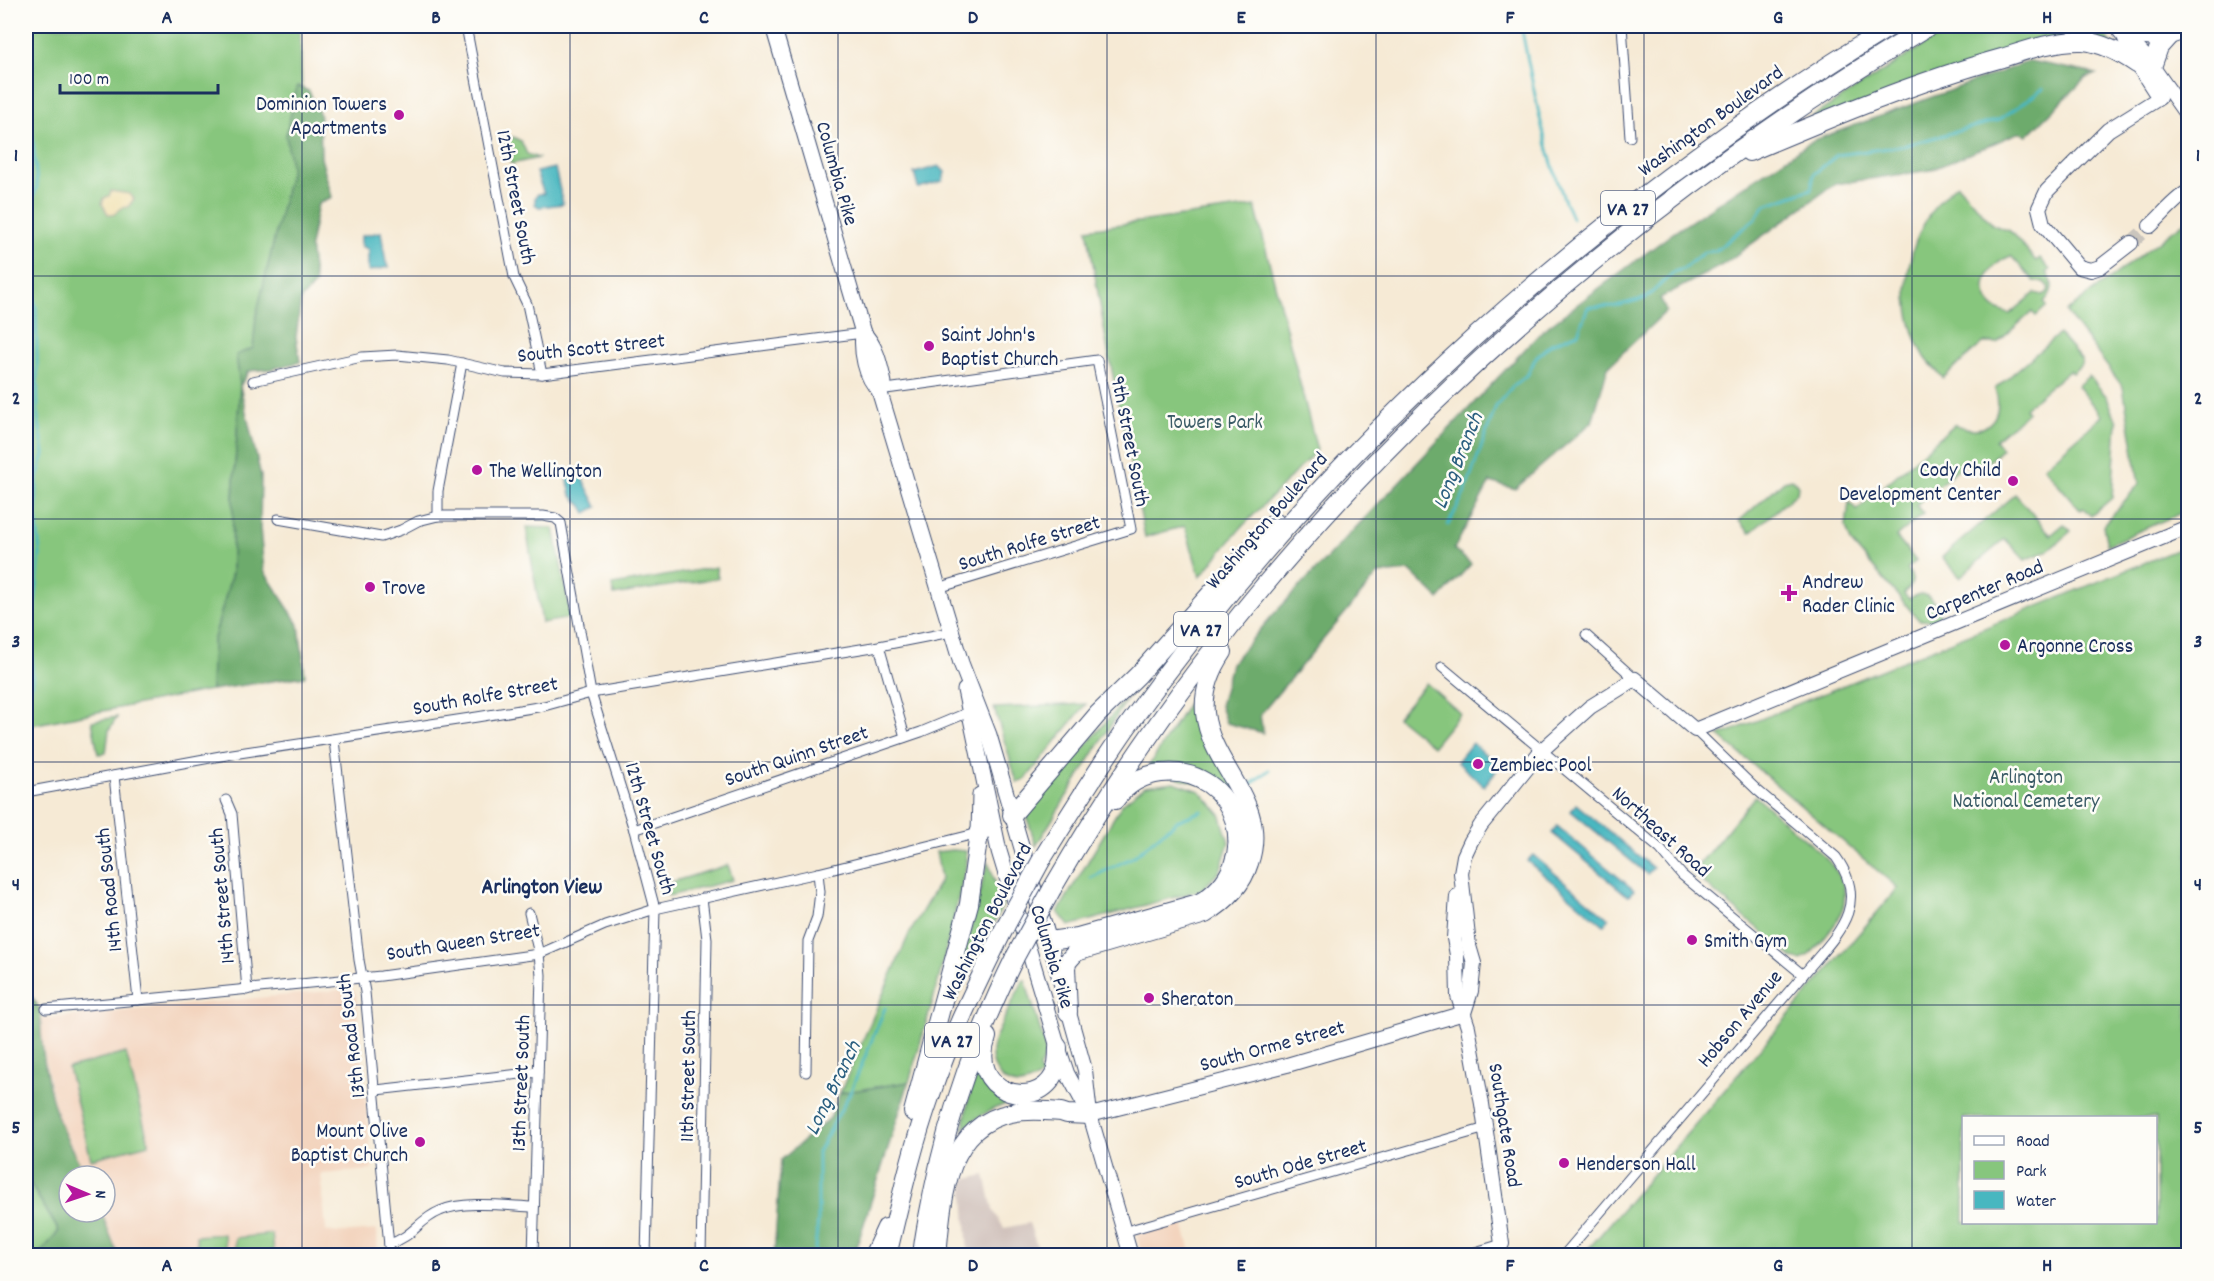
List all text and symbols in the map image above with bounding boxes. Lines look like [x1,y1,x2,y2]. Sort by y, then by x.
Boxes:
text: A [162,5,173,33]
text: B [431,5,441,33]
text: C [699,5,709,33]
text: D [968,5,979,33]
text: E [1236,5,1246,33]
text: F [1506,5,1516,33]
text: G [1773,5,1783,33]
text: H [2042,5,2052,33]
scale bar [60,57,218,95]
street label: Washington Boulevard [1633,59,1791,186]
text: 100 m [69,68,109,93]
place label: Dominion Towers Apartments [256,91,387,145]
marker: Dominion Towers Apartments [392,108,406,122]
street label: Columbia Pike [806,118,864,229]
street label: 12th Street South [486,128,542,268]
text: 1 [14,143,18,171]
text: 1 [2196,143,2200,171]
road number: VA 27 [1601,191,1655,225]
place label: Saint John's Baptist Church [941,322,1058,376]
street label: South Scott Street [516,327,667,373]
marker: Saint John's Baptist Church [922,339,936,353]
street label: 9th Street South [1101,374,1155,510]
text: 2 [12,386,20,414]
text: 2 [2194,386,2202,414]
water label: Long Branch [1426,408,1493,514]
park label: Towers Park [1167,409,1263,439]
street label: Washington Boulevard [1200,447,1337,597]
place label: Cody Child Development Center [1839,457,2001,511]
place label: The Wellington [489,458,602,488]
marker: The Wellington [470,463,484,477]
marker: Cody Child Development Center [2006,474,2020,488]
street label: South Rolfe Street [955,509,1105,581]
street label: Carpenter Road [1922,553,2049,630]
place label: Andrew Rader Clinic [1802,569,1895,623]
place label: Trove [382,575,426,605]
marker: Trove [363,580,377,594]
marker: Andrew Rader Clinic [1780,584,1798,602]
road number: VA 27 [1174,612,1228,646]
text: 3 [12,629,20,657]
text: 3 [2194,629,2202,657]
place label: Argonne Cross [2017,633,2133,663]
marker: Argonne Cross [1998,638,2012,652]
street label: South Rolfe Street [411,670,561,725]
street label: South Quinn Street [721,719,873,796]
place label: Zembiec Pool [1490,752,1592,782]
marker: Zembiec Pool [1471,757,1485,771]
street label: 12th Street South [615,759,681,899]
park label: Arlington National Cemetery [1952,764,2100,818]
street label: Northeast Road [1604,780,1716,886]
street label: 14th Road South [90,826,132,953]
street label: 14th Street South [203,827,245,965]
street label: Washington Boulevard [936,838,1041,1006]
text: 4 [12,872,20,900]
text: 4 [2194,872,2202,900]
district label: Arlington View [482,873,602,904]
street label: Columbia Pike [1020,901,1080,1012]
street label: South Queen Street [384,917,543,971]
place label: Smith Gym [1704,928,1787,958]
marker: Smith Gym [1685,933,1699,947]
street label: Hobson Avenue [1691,965,1791,1075]
street label: 13th Road South [330,972,375,1100]
place label: Sheraton [1161,986,1234,1016]
marker: Sheraton [1142,991,1156,1005]
street label: 11th Street South [674,1010,706,1142]
street label: 13th Street South [506,1014,540,1152]
street label: South Orme Street [1197,1014,1349,1082]
road number: VA 27 [925,1023,979,1057]
water label: Long Branch [798,1035,871,1141]
street label: Southgate Road [1478,1061,1528,1190]
text: 5 [11,1115,21,1143]
text: 5 [2193,1115,2203,1143]
legend [1962,1116,2157,1224]
place label: Mount Olive Baptist Church [291,1118,408,1172]
text: Road [2016,1130,2050,1155]
street label: South Ode Street [1231,1133,1371,1199]
marker: Mount Olive Baptist Church [413,1135,427,1149]
place label: Henderson Hall [1576,1151,1696,1181]
marker: Henderson Hall [1557,1156,1571,1170]
text: Park [2016,1160,2047,1185]
north arrow [57,1164,117,1224]
text: N [88,1190,111,1199]
text: Water [2016,1190,2056,1215]
text: A [162,1253,173,1281]
text: B [431,1253,441,1281]
text: C [699,1253,709,1281]
text: D [968,1253,979,1281]
text: E [1236,1253,1246,1281]
text: F [1506,1253,1516,1281]
text: G [1773,1253,1783,1281]
text: H [2042,1253,2052,1281]

